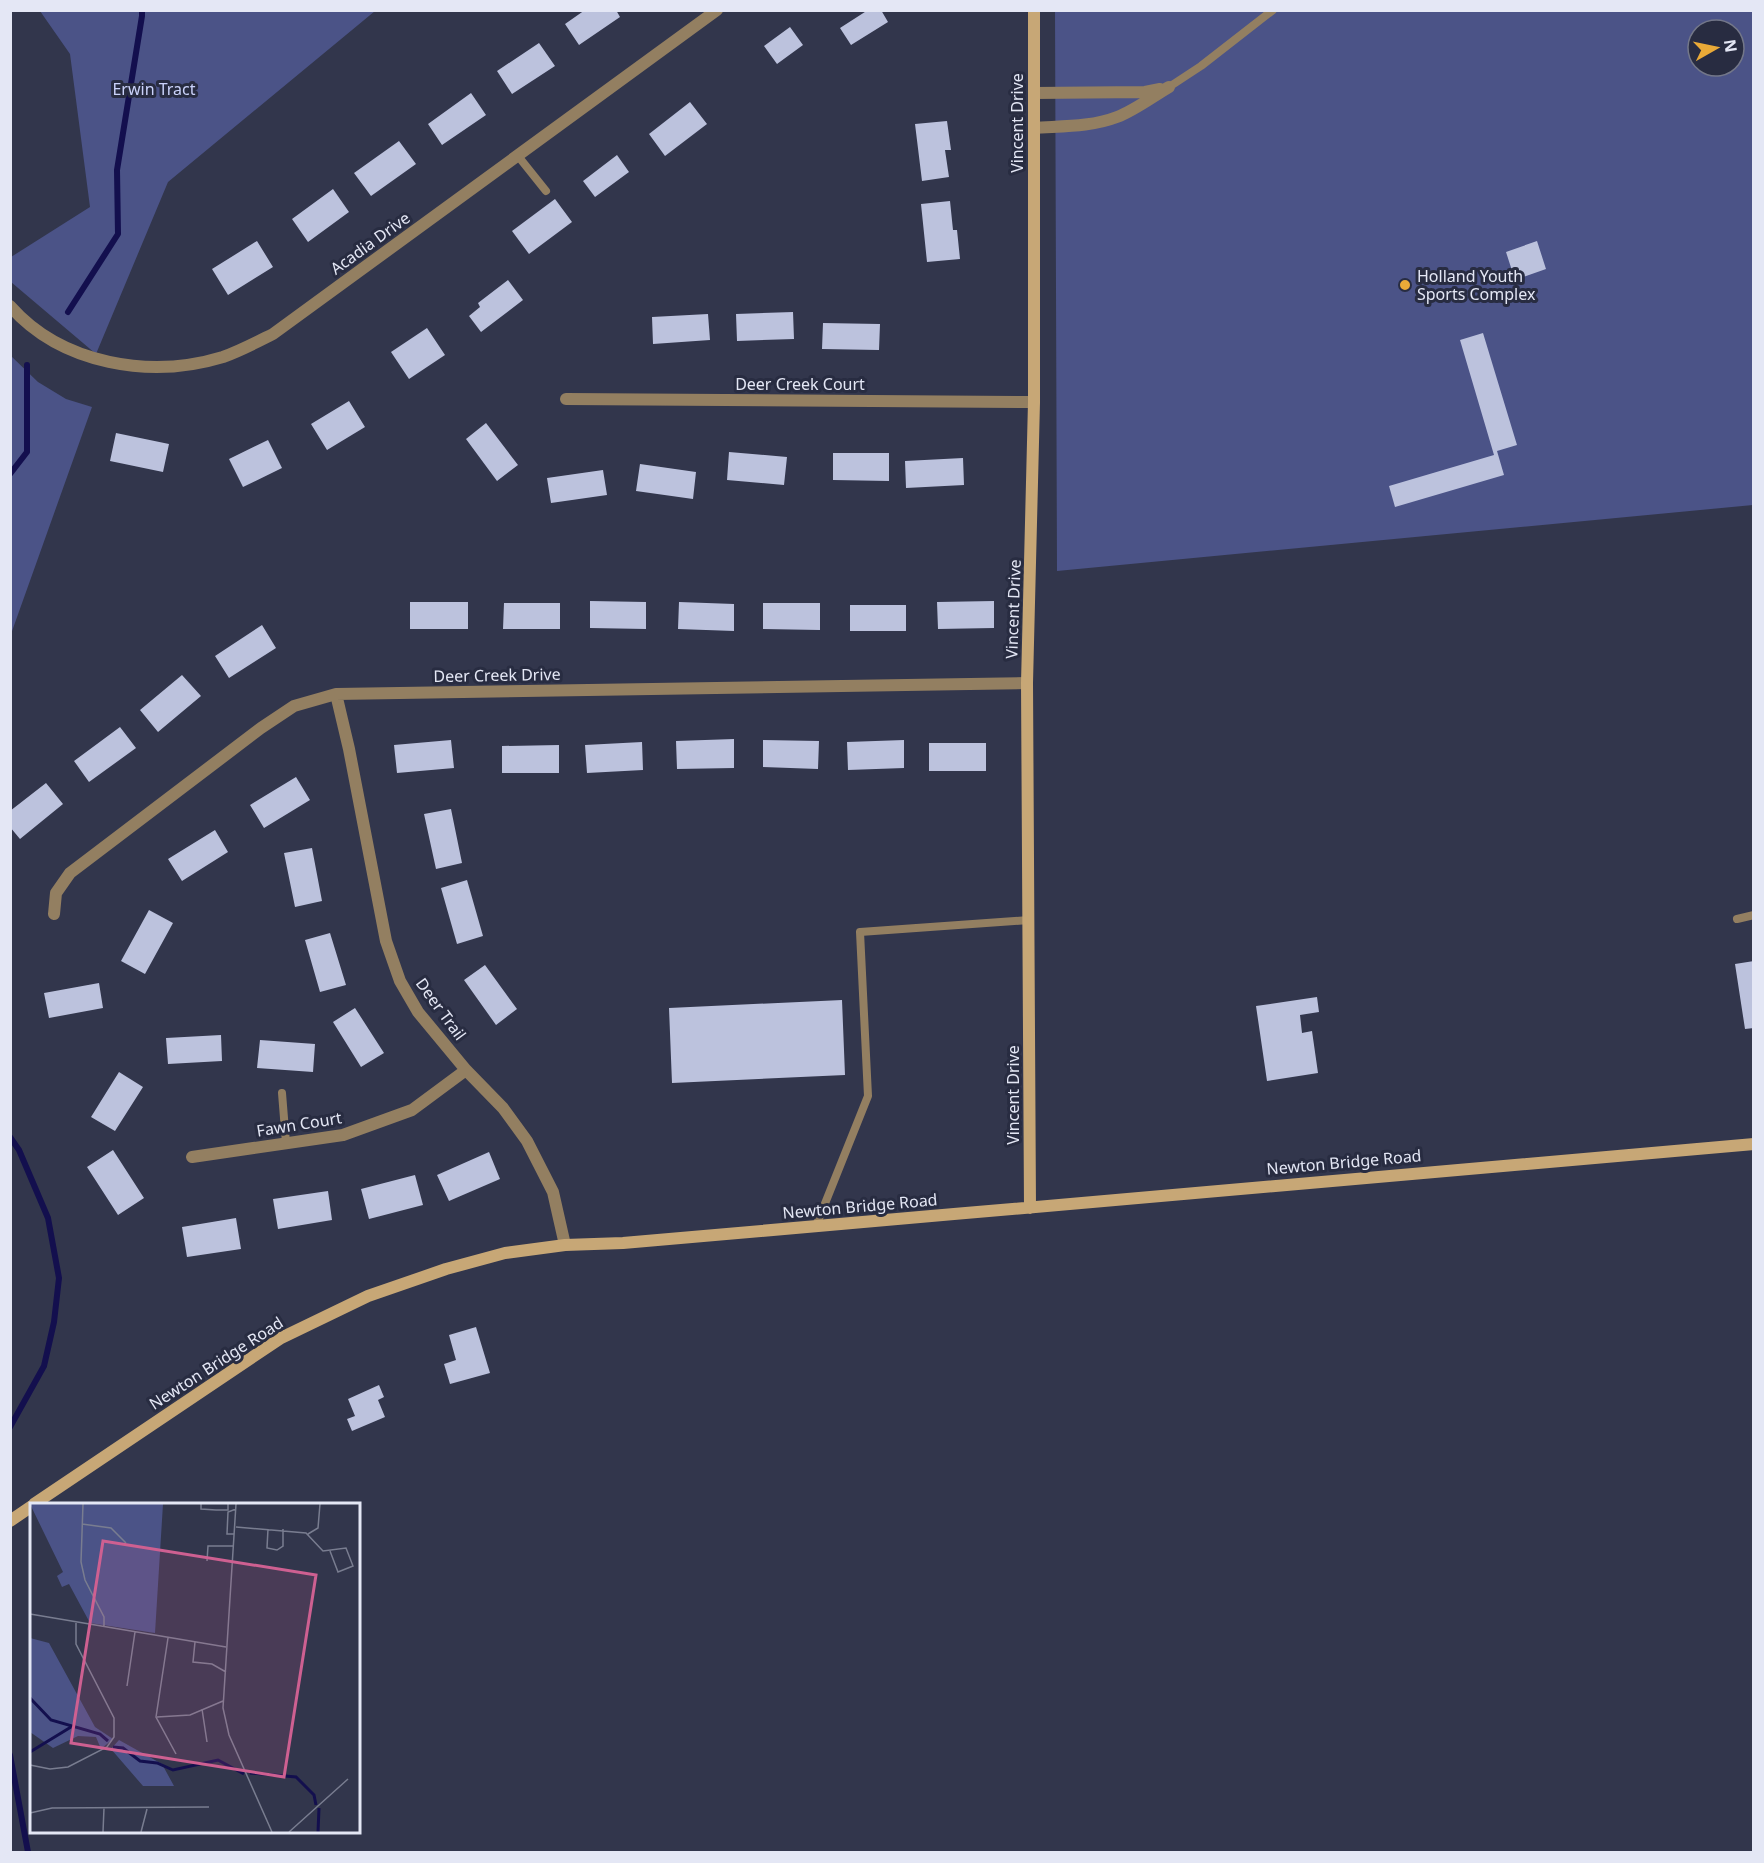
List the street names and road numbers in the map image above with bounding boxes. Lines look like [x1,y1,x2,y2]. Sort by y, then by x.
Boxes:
street label: Vincent Drive [1006,73,1028,173]
street label: Acadia Drive [326,207,414,279]
street label: Deer Creek Court [735,373,865,395]
street label: Vincent Drive [1000,559,1026,659]
street label: Deer Creek Drive [433,663,561,687]
street label: Deer Trail [411,973,471,1045]
street label: Vincent Drive [1002,1045,1024,1145]
street label: Fawn Court [255,1106,343,1142]
street label: Newton Bridge Road [1266,1144,1422,1180]
street label: Newton Bridge Road [782,1188,938,1224]
street label: Newton Bridge Road [145,1311,287,1415]

